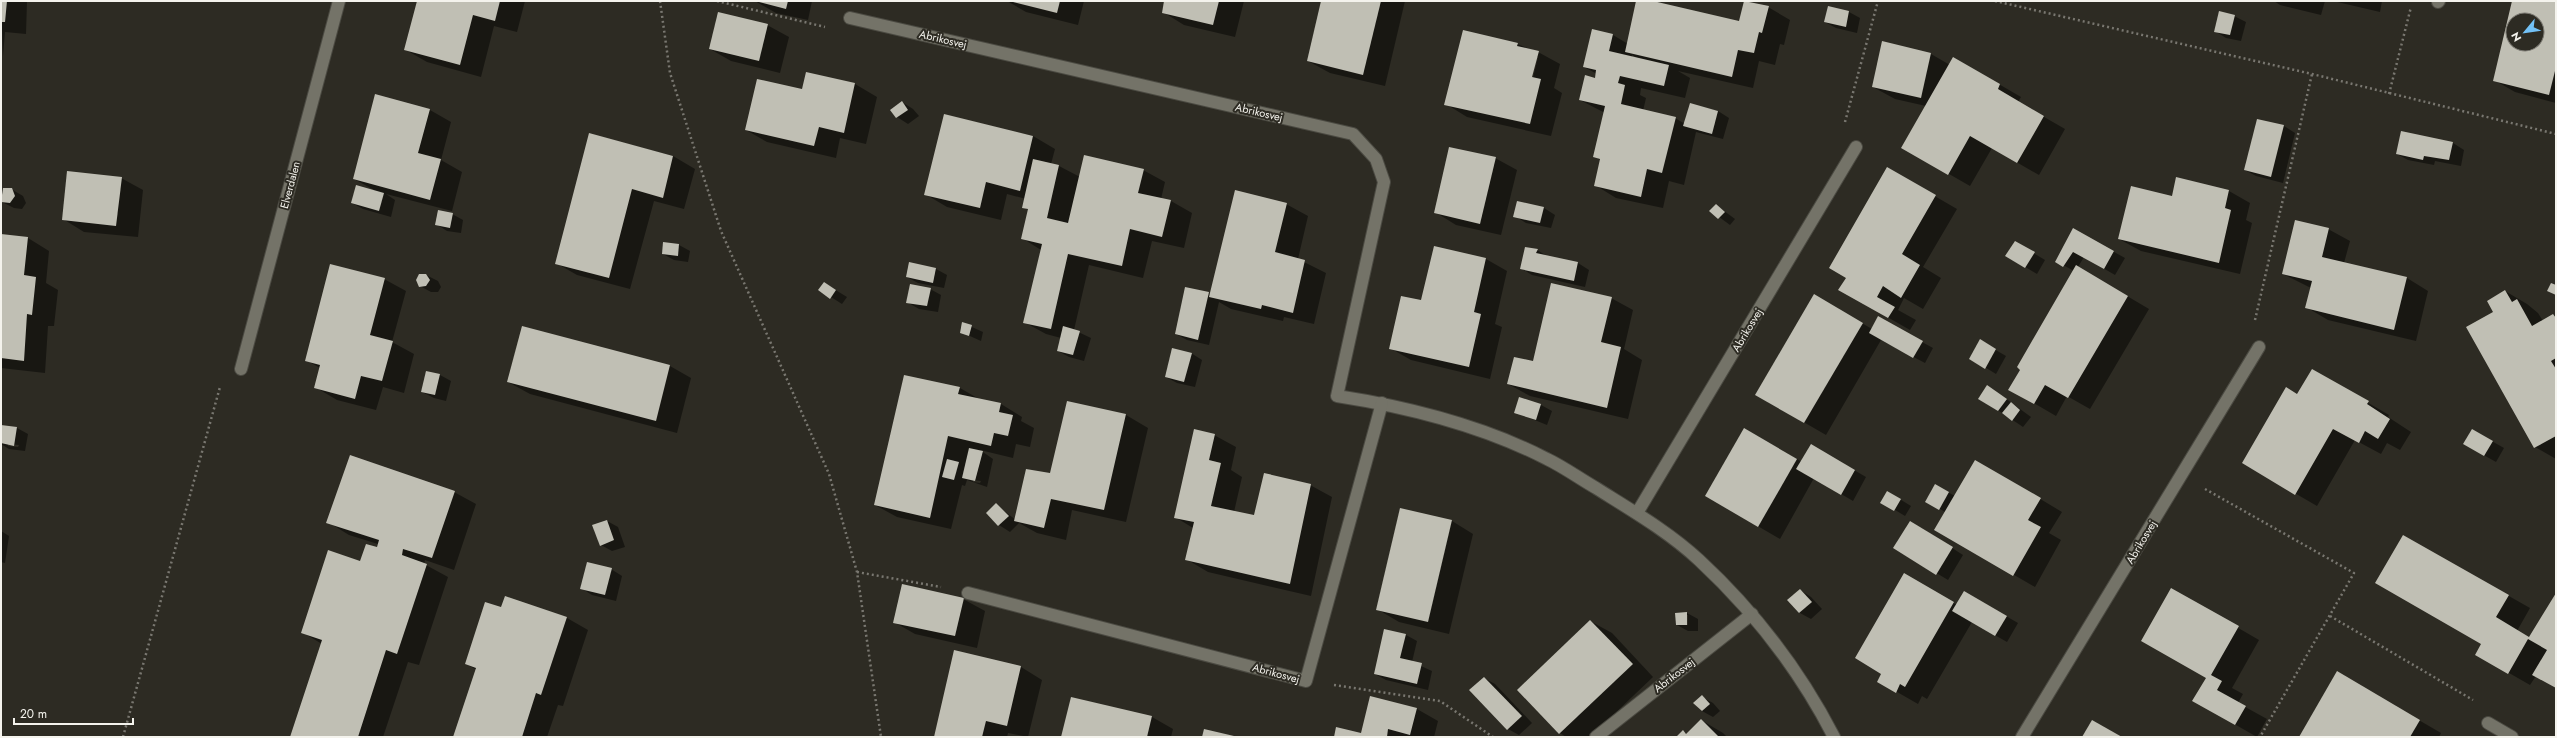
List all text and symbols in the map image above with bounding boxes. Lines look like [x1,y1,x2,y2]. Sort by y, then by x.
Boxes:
north arrow [2505,12,2545,52]
street label: Abrikosvej [918,26,968,52]
text: N [2507,29,2525,45]
street label: Abrikosvej [1234,99,1284,125]
street label: Elverdalen [276,160,304,210]
street label: Abrikosvej [1728,305,1766,355]
street label: Abrikosvej [2122,517,2160,567]
street label: Abrikosvej [1650,654,1698,696]
street label: Abrikosvej [1251,659,1301,687]
scale bar [14,700,133,726]
text: 20 m [20,705,47,723]

